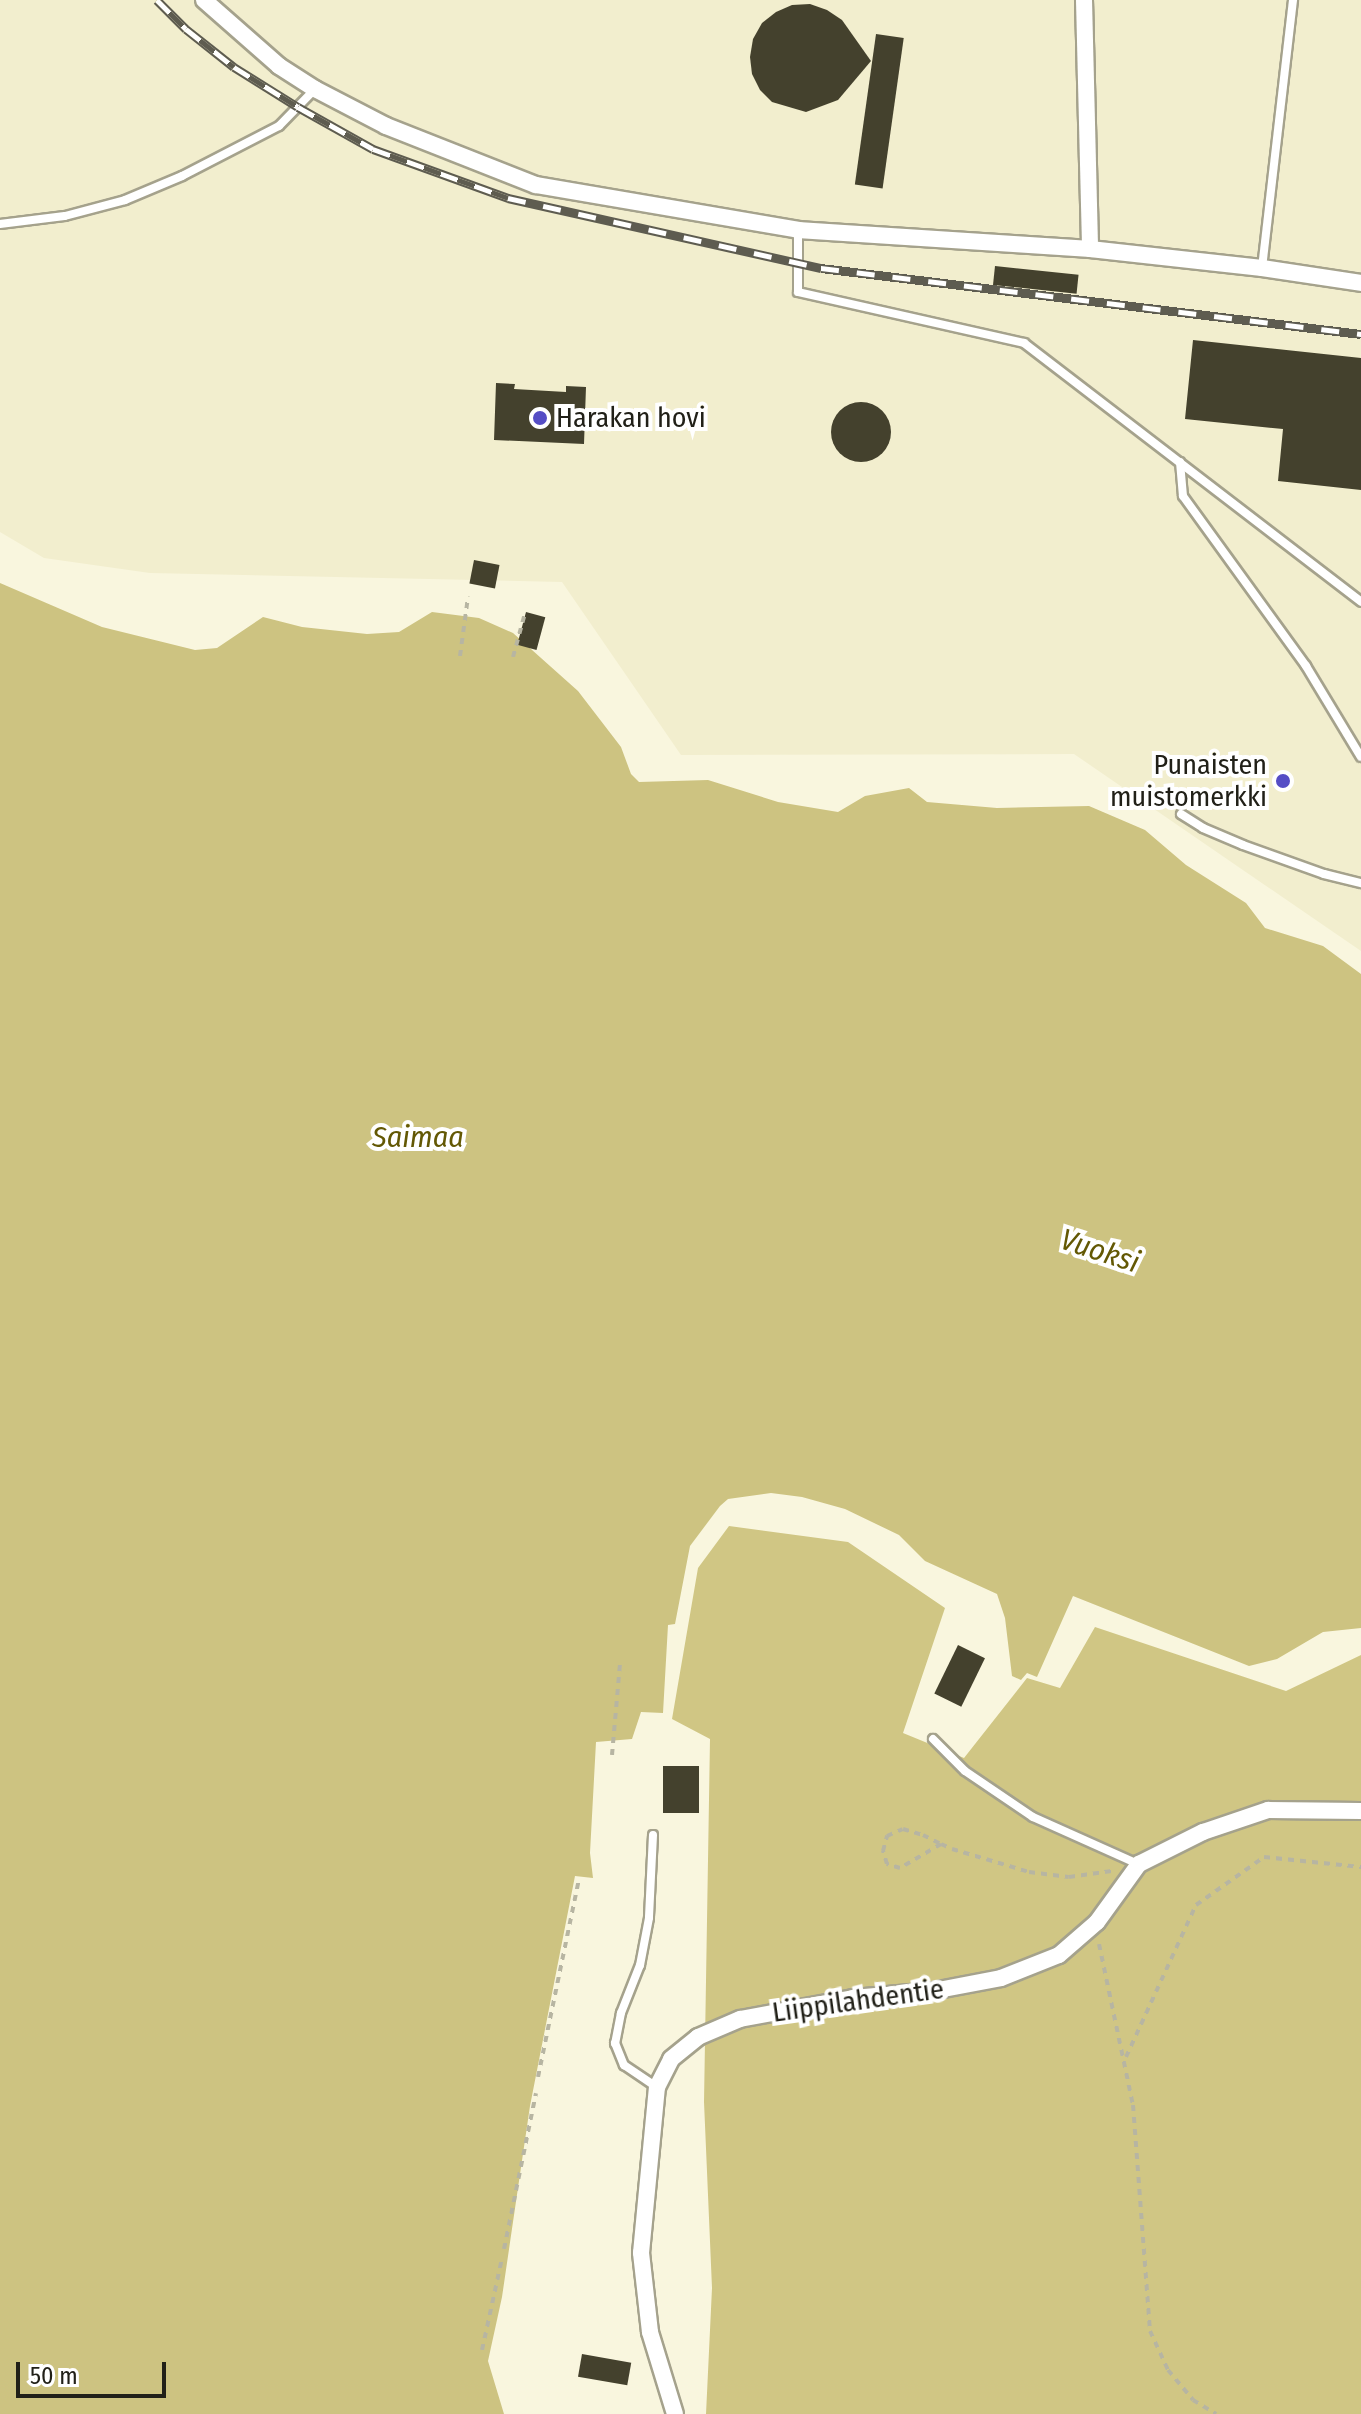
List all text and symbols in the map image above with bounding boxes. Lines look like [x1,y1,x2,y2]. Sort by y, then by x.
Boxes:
place label: Harakan hovi [556,401,706,435]
marker: Harakan hovi [531,409,549,427]
place label: Punaisten muistomerkki [1110,748,1267,814]
marker: Punaisten muistomerkki [1274,772,1292,790]
water label: Saimaa [372,1119,464,1155]
water label: Vuoksi [1056,1221,1144,1281]
street label: Liippilahdentie [770,1972,946,2030]
scale bar [20,2346,170,2396]
text: 50 m [30,2362,78,2390]

